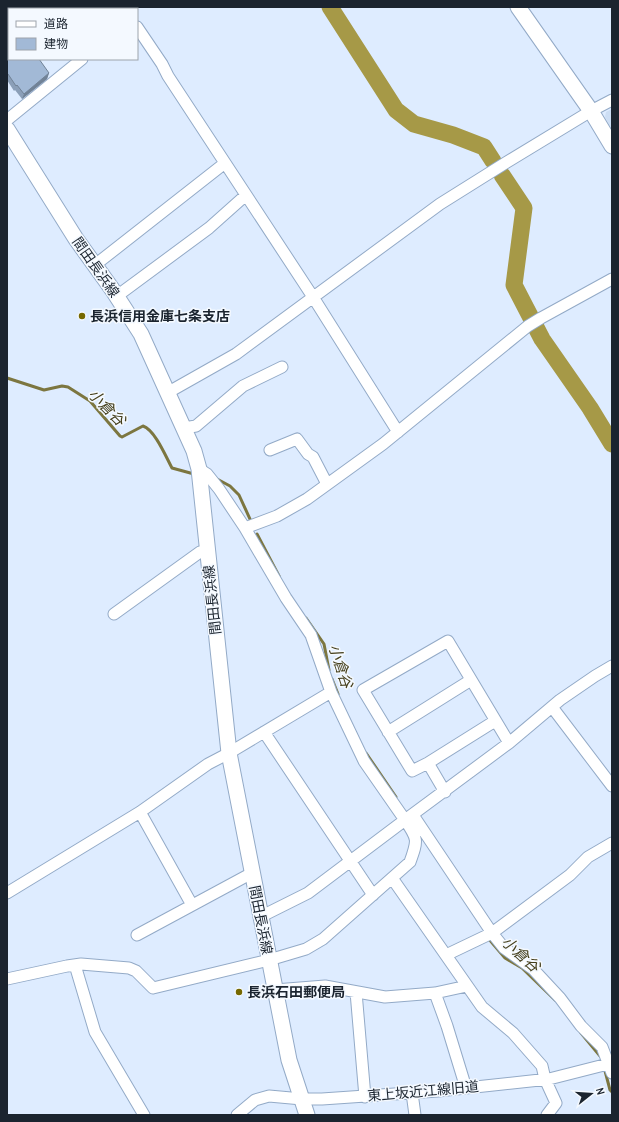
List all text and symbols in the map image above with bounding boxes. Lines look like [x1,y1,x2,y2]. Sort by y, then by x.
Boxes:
legend [8,8,138,60]
text: 道路 [44,16,68,32]
text: 建物 [44,36,68,52]
street label: 間田長浜線 [69,233,123,301]
place label: 長浜信用金庫七条支店 [90,307,230,325]
marker: 長浜信用金庫七条支店 [77,311,87,321]
water label: 小倉谷 [84,384,132,432]
street label: 間田長浜線 [199,564,225,636]
water label: 小倉谷 [324,641,359,693]
street label: 間田長浜線 [245,884,277,956]
water label: 小倉谷 [497,931,546,978]
place label: 長浜石田郵便局 [247,983,345,1001]
marker: 長浜石田郵便局 [234,987,244,997]
north arrow [571,1074,611,1114]
street label: 東上坂近江線旧道 [366,1077,480,1105]
text: N [593,1086,608,1096]

